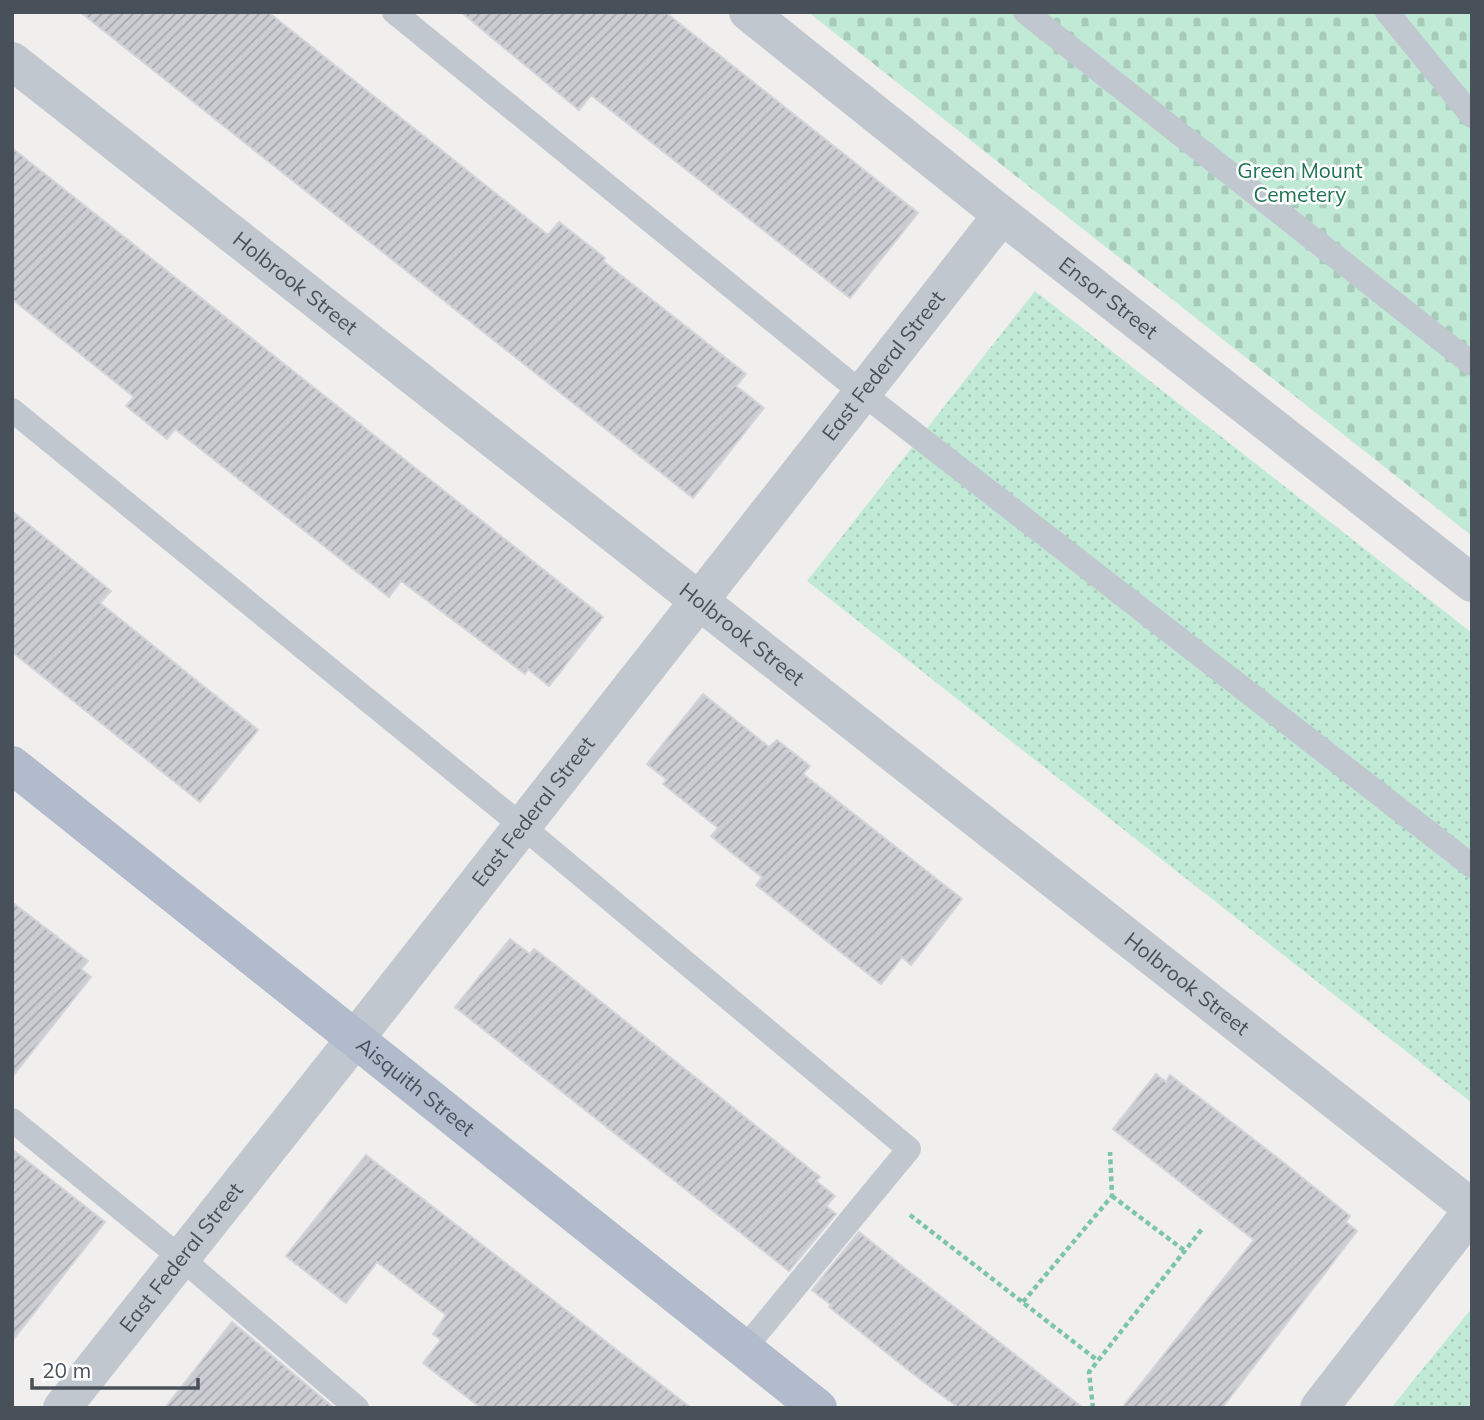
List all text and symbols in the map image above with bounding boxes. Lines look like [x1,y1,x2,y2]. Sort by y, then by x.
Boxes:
park label: Green Mount Cemetery [1237,157,1363,207]
street label: Holbrook Street [228,226,363,340]
street label: Ensor Street [1054,251,1163,344]
street label: East Federal Street [816,285,950,445]
street label: Holbrook Street [675,576,810,691]
street label: East Federal Street [466,731,600,891]
street label: Holbrook Street [1120,926,1255,1040]
street label: Aisquith Street [352,1031,480,1141]
street label: East Federal Street [113,1177,248,1337]
scale bar [32,1346,198,1390]
text: 20 m [42,1357,91,1383]

